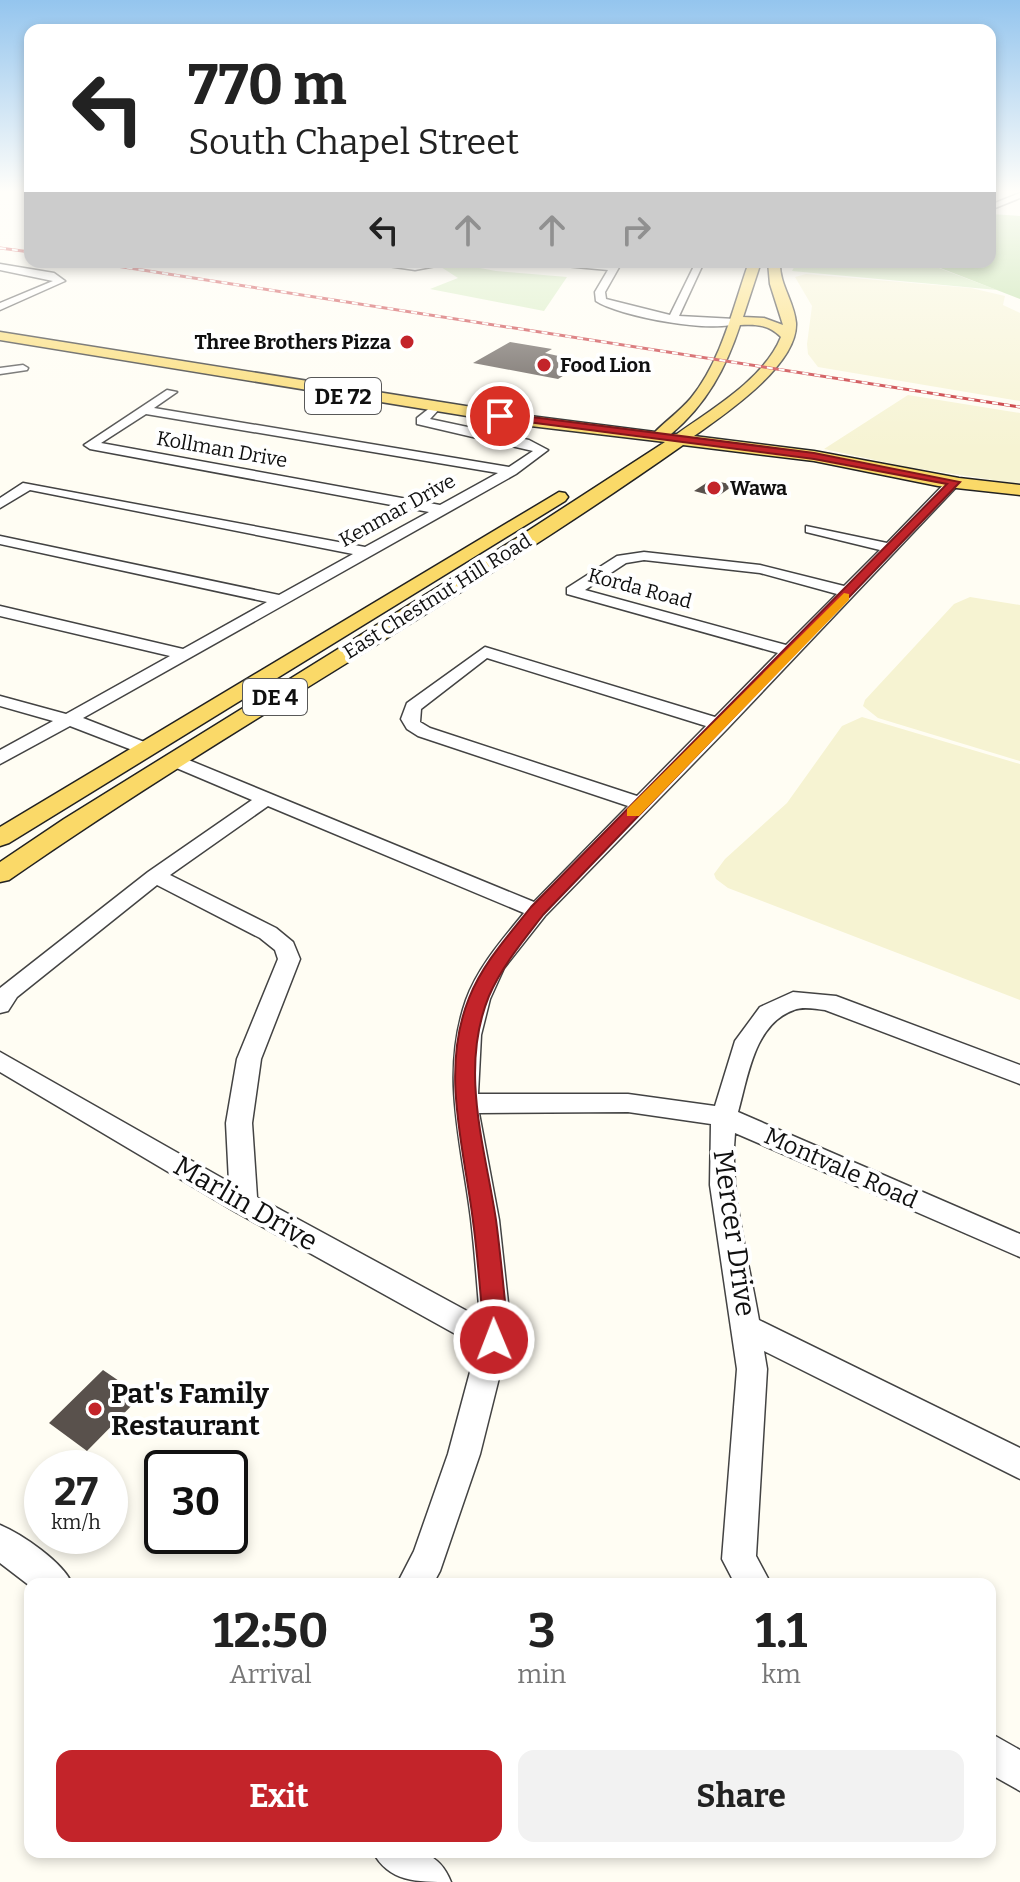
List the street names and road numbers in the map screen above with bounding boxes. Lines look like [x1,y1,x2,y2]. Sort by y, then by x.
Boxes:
road number: DE 72 [305,378,381,414]
street label: Kollman Drive [155,426,289,472]
street label: Kenmar Drive [335,468,459,552]
street label: East Chestnut Hill Road [339,528,535,664]
street label: Korda Road [585,563,695,613]
road number: DE 4 [243,679,307,715]
street label: Montvale Road [760,1122,922,1214]
street label: Mercer Drive [706,1148,763,1318]
street label: Marlin Drive [168,1149,323,1258]

